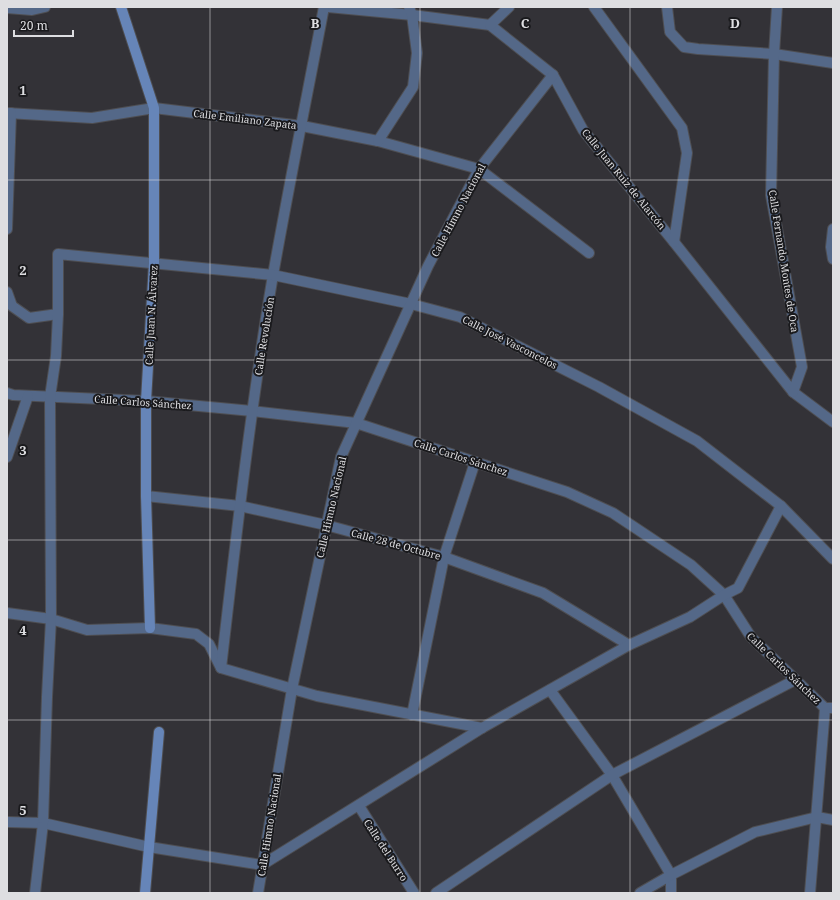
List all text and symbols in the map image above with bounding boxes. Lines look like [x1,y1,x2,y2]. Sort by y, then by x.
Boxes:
scale bar [14,12,73,38]
text: B [311,14,320,32]
text: C [521,14,530,32]
text: D [730,14,740,32]
text: 20 m [20,17,48,34]
text: 1 [19,81,27,99]
street label: Calle Emiliano Zapata [193,106,298,132]
street label: Calle Juan Ruiz de Alarcón [579,126,669,233]
street label: Calle Himno Nacional [427,161,489,259]
street label: Calle Fernando Montes de Oca [766,189,802,334]
text: 2 [19,261,27,279]
street label: Calle Juan N. Álvarez [141,265,161,365]
street label: Calle Revolución [251,295,277,376]
street label: Calle José Vasconcelos [460,312,560,372]
street label: Calle Carlos Sánchez [94,392,192,412]
street label: Calle Carlos Sánchez [412,435,510,479]
text: 3 [19,441,27,459]
street label: Calle Himno Nacional [313,455,349,559]
street label: Calle 28 de Octubre [350,525,442,563]
text: 4 [19,621,27,639]
street label: Calle Carlos Sánchez [744,629,824,707]
street label: Calle Himno Nacional [254,773,284,877]
text: 5 [19,801,27,819]
street label: Calle del Burro [361,816,411,884]

